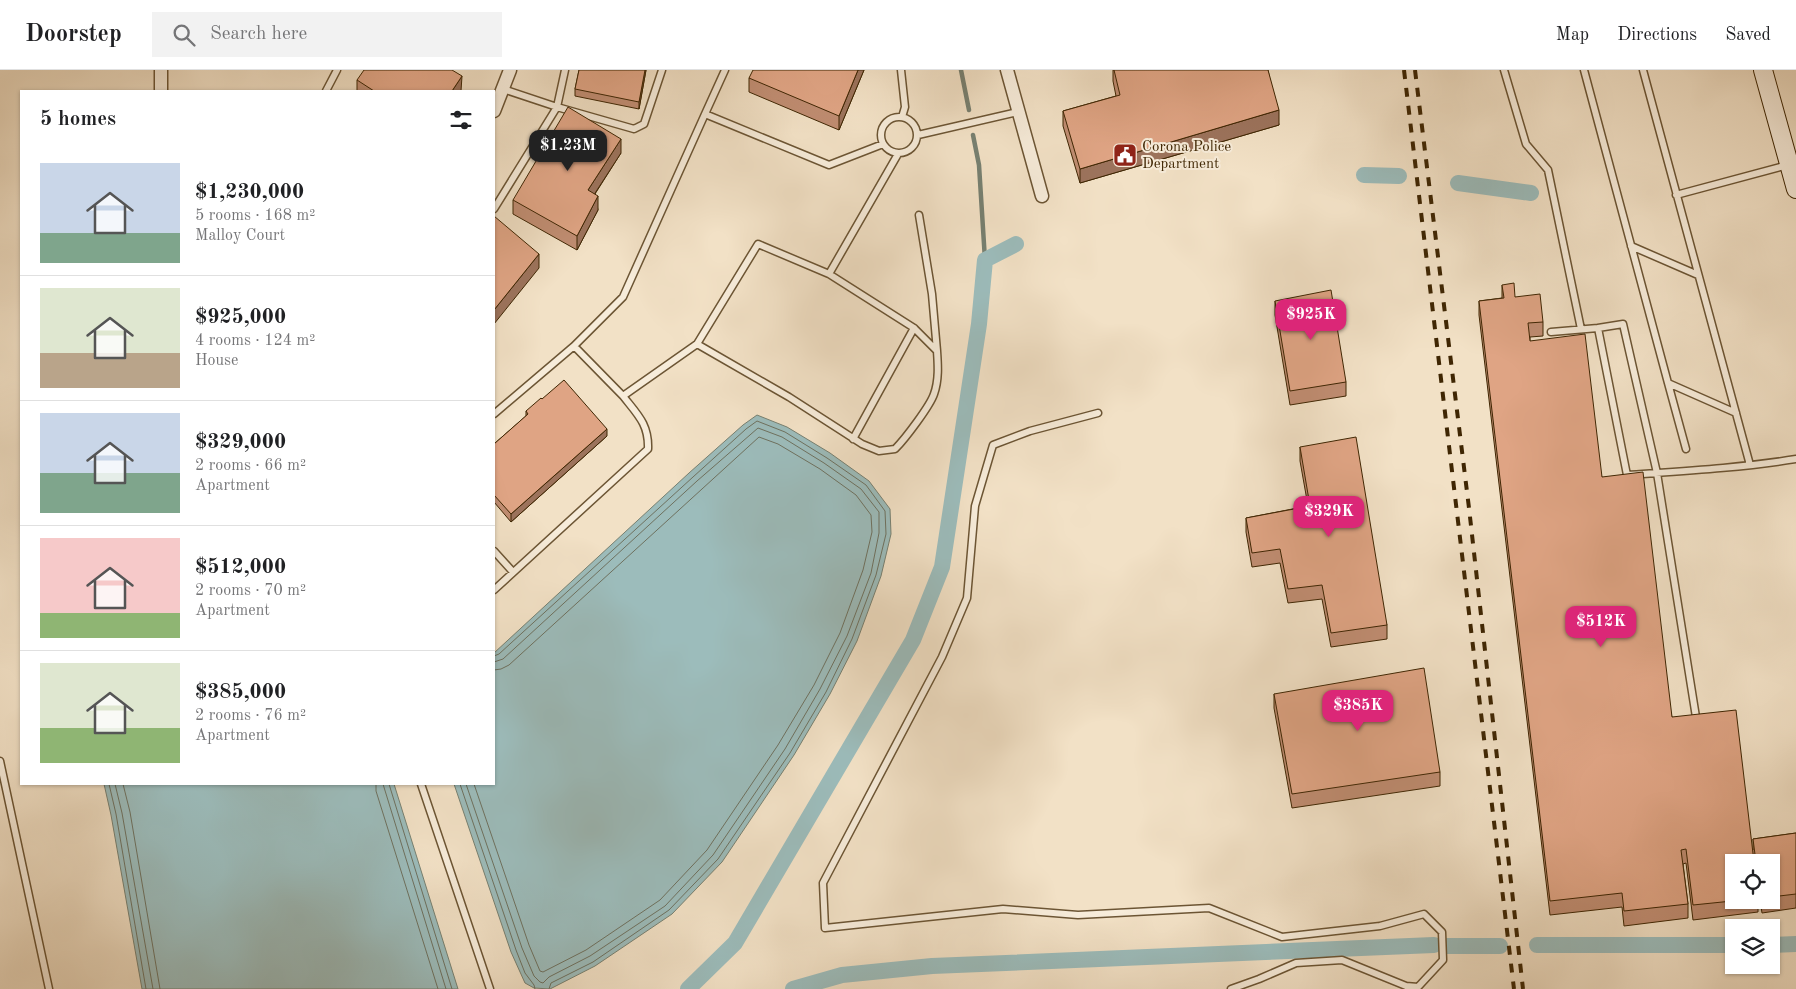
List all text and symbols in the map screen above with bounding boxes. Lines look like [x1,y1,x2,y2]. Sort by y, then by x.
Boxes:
search box [152,12,502,57]
icon: search [170,21,198,49]
text: Doorstep [25,23,122,47]
text: Search here [210,25,307,44]
text: Map [1556,26,1589,44]
text: Directions [1617,26,1697,44]
text: Saved [1725,26,1771,44]
icon: filters [447,106,475,134]
text: 5 homes [40,109,116,130]
pin: $1.23M [527,129,609,172]
text: $1.23M [540,138,596,154]
place label: Corona Police Department [1142,140,1231,172]
public building icon: Corona Police Department [1112,142,1138,168]
text: $1,230,000 [195,182,304,203]
icon: home [80,183,140,243]
text: 5 rooms · 168 m² [195,208,315,224]
text: Malloy Court [195,228,285,244]
pin: $925K [1276,298,1346,341]
text: $925,000 [195,307,286,328]
text: $925K [1286,307,1336,323]
icon: home [80,308,140,368]
text: 4 rooms · 124 m² [195,333,315,349]
text: House [195,353,238,369]
text: $329,000 [195,432,286,453]
icon: home [80,433,140,493]
text: 2 rooms · 66 m² [195,458,306,474]
text: Apartment [195,478,270,494]
pin: $329K [1294,496,1364,538]
text: $329K [1304,504,1354,520]
text: $512,000 [195,557,286,578]
icon: home [80,558,140,618]
text: 2 rooms · 70 m² [195,583,306,599]
text: Apartment [195,603,270,619]
pin: $512K [1566,606,1636,648]
text: $512K [1576,614,1626,630]
text: $385,000 [195,682,286,703]
icon: home [80,683,140,743]
pin: $385K [1323,690,1393,732]
text: $385K [1333,698,1383,714]
text: 2 rooms · 76 m² [195,708,306,724]
text: Apartment [195,728,270,744]
map controls [1725,854,1780,974]
button: locate [1725,854,1780,909]
button: layers [1725,919,1780,974]

